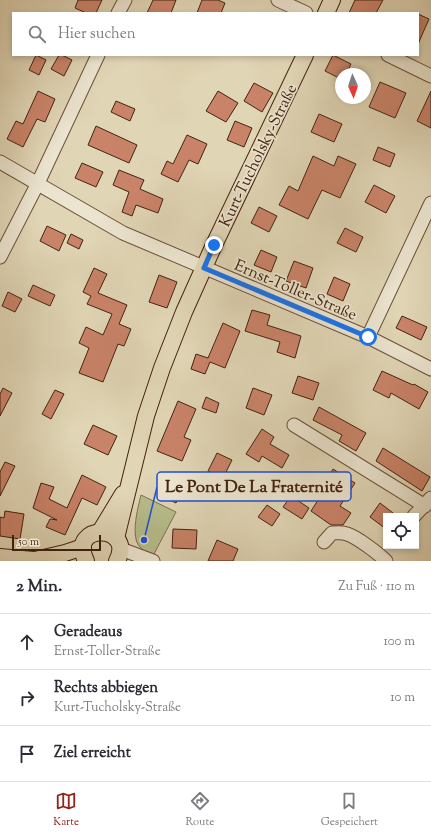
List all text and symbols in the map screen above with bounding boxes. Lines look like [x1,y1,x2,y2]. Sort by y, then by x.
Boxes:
search box [12,12,419,56]
icon: search [26,23,48,45]
text: Hier suchen [58,24,136,45]
north arrow [335,68,371,104]
street label: Kurt-Tucholsky-Straße [215,81,304,231]
route end [205,236,223,254]
street label: Ernst-Toller-Straße [230,255,360,328]
route start [359,328,377,346]
callout: Le Pont De La Fraternité [157,472,351,501]
text: Le Pont De La Fraternité [165,476,343,500]
map controls [383,513,419,549]
button: locate [383,513,419,549]
scale bar [12,533,101,552]
text: 50 m [18,534,39,550]
text: 2 Min. [16,575,62,599]
text: Zu Fuß · 110 m [338,578,415,596]
text: Geradeaus [54,622,122,643]
icon: ahead [16,631,38,653]
text: 100 m [383,633,415,651]
text: Ernst-Toller-Straße [54,643,161,661]
text: Rechts abbiegen [54,678,158,699]
icon: right [16,687,38,709]
text: 10 m [390,689,415,707]
text: Kurt-Tucholsky-Straße [54,699,181,717]
icon: arrive [16,743,38,765]
text: Ziel erreicht [54,743,131,764]
tab: Karte [53,790,79,830]
tab: Route [186,790,214,830]
tab: Gespeichert [321,790,378,830]

